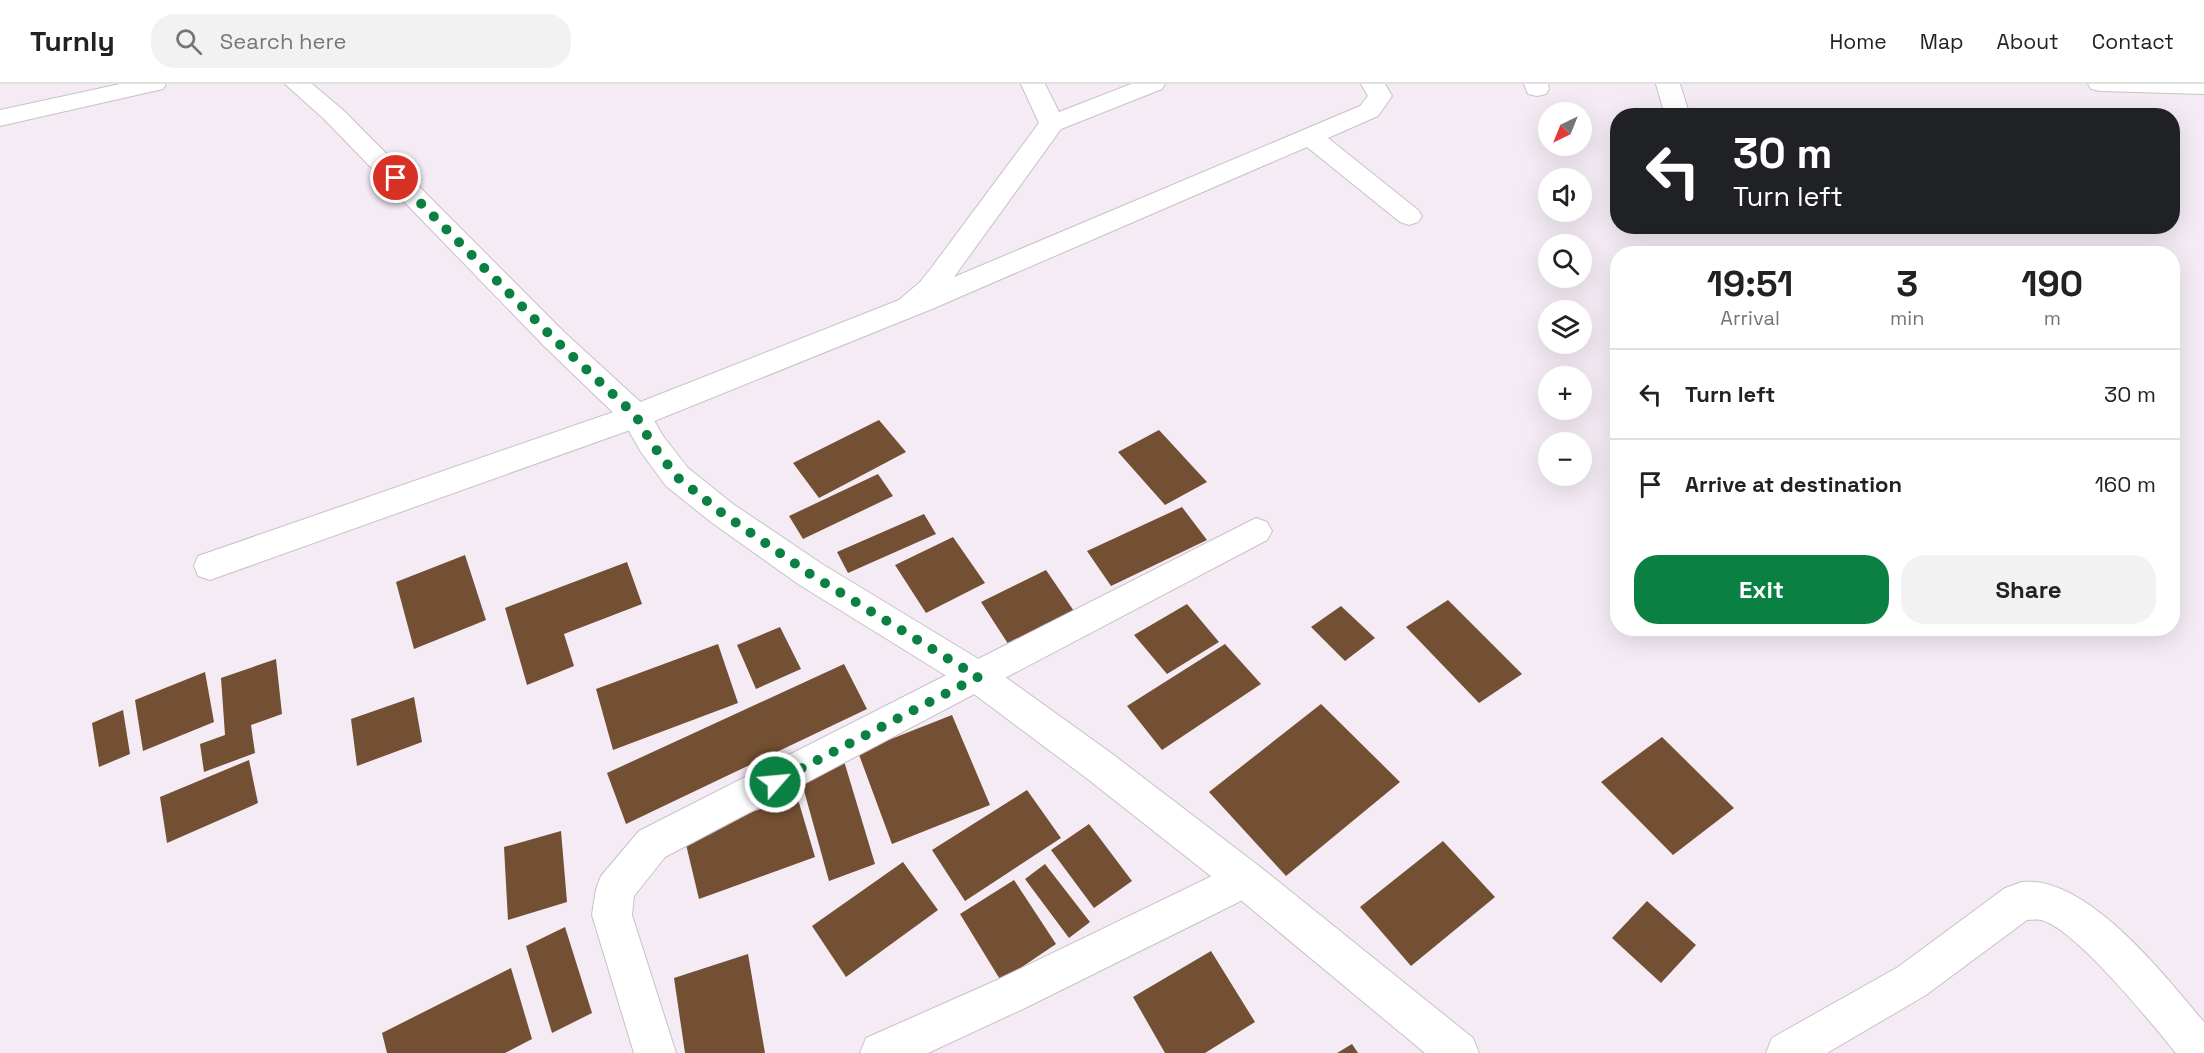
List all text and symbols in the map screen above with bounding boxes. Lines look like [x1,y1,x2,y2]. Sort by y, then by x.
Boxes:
search box [151,14,571,68]
text: Turnly [30,23,115,59]
icon: search [172,25,205,58]
text: Search here [220,27,347,55]
text: Home [1829,28,1887,55]
text: Map [1920,28,1964,55]
text: About [1997,28,2059,55]
text: Contact [2092,28,2174,55]
north arrow [1538,102,1592,156]
map controls [1538,102,1592,486]
text: 30 m [1733,127,1832,180]
icon: left [1634,132,1712,210]
pin [370,152,421,203]
icon: arrive [379,161,412,194]
button: sound [1538,168,1592,222]
text: Turn left [1733,179,1843,214]
button: search [1538,234,1592,288]
text: 19:51 [1707,261,1793,307]
text: 3 [1896,261,1918,307]
text: 190 [2021,261,2083,307]
button: layers [1538,300,1592,354]
text: Arrival [1720,305,1780,331]
text: min [1890,305,1924,331]
text: m [2044,305,2061,331]
button: + [1538,366,1592,420]
icon: left [1634,378,1667,411]
text: Turn left [1685,380,1775,408]
text: 30 m [2104,380,2156,408]
button: − [1538,432,1592,486]
icon: arrive [1634,468,1667,501]
text: Arrive at destination [1685,470,1902,498]
text: 160 m [2095,470,2156,498]
button: Exit [1634,555,1889,624]
button: Share [1901,555,2156,624]
position arrow [743,750,807,814]

